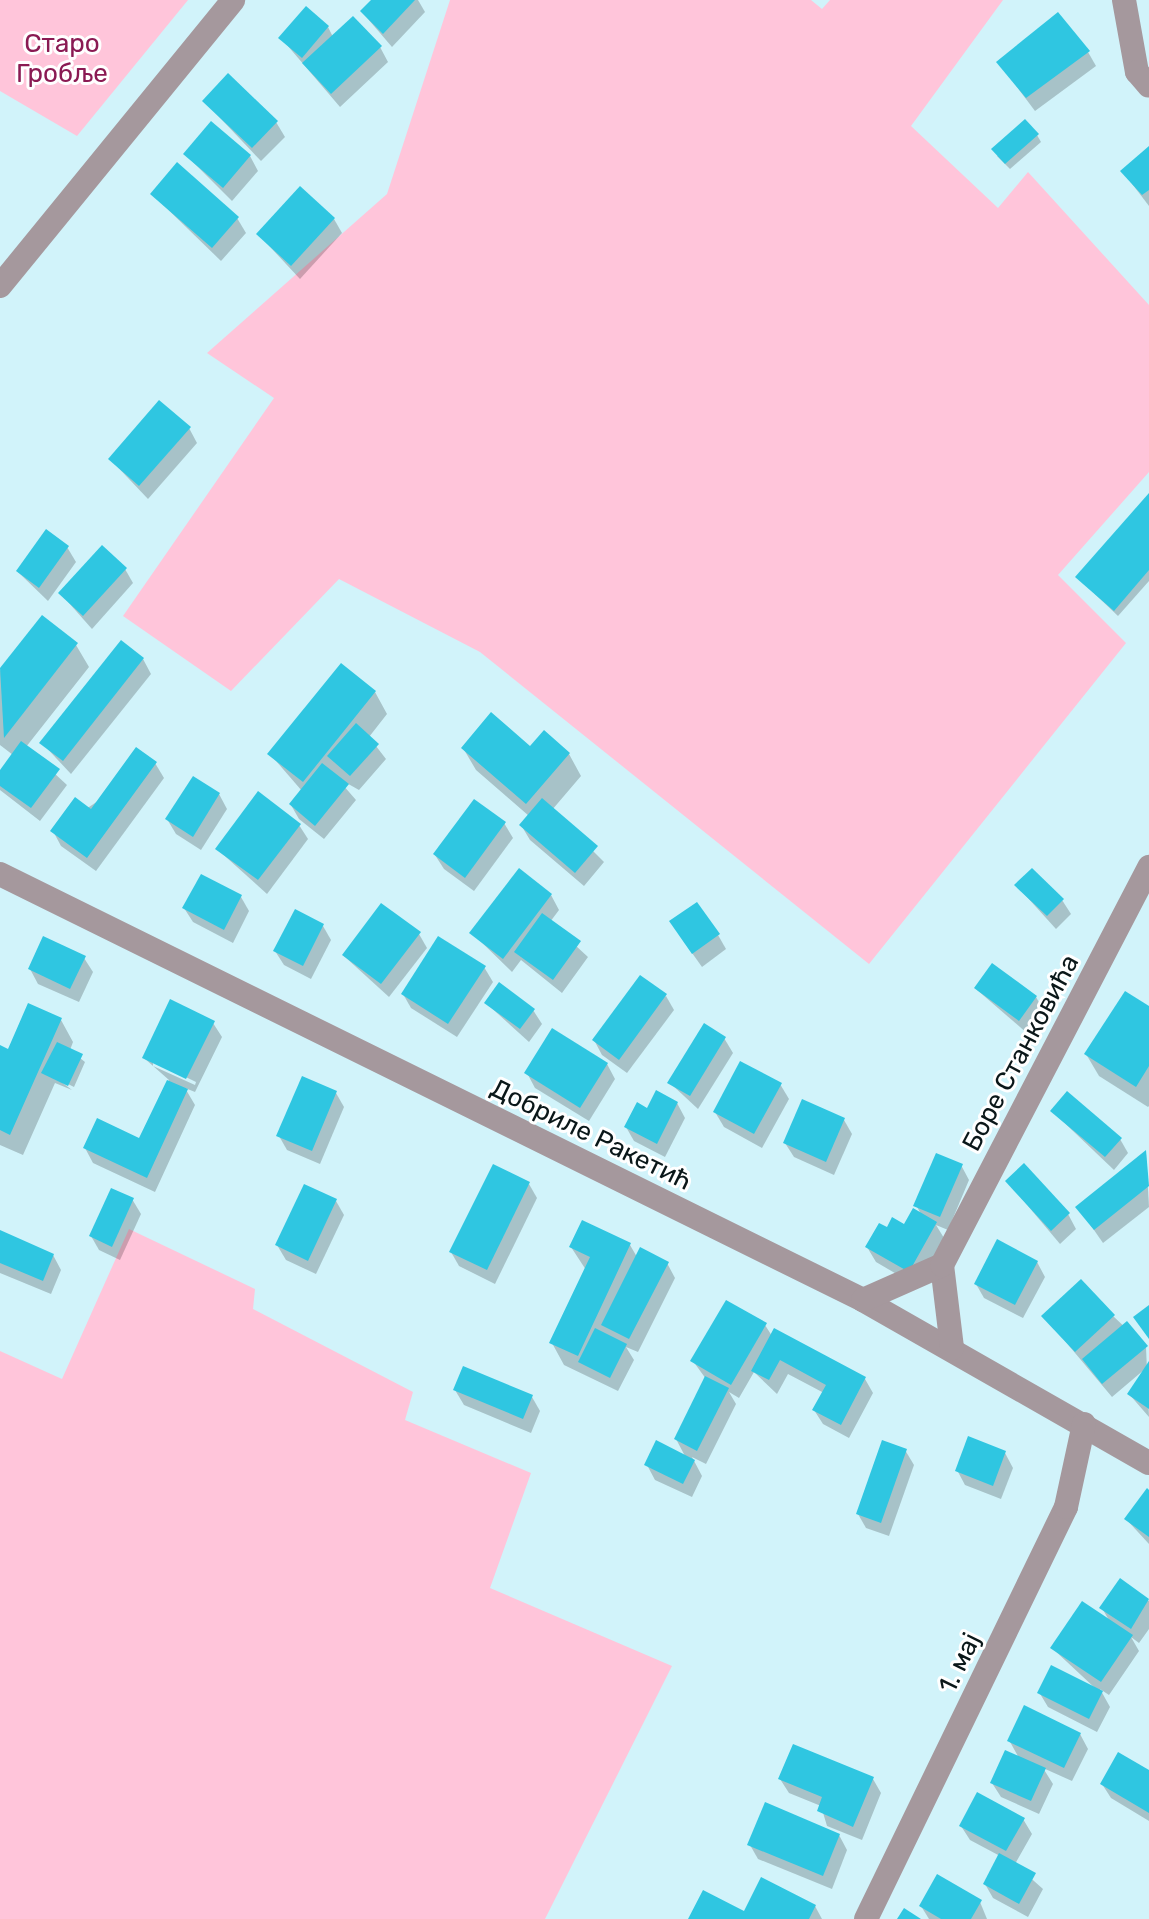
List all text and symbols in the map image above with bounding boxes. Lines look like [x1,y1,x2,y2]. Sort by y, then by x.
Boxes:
park label: Старо Гробље [16,28,108,90]
street label: Боре Станковића [956,949,1086,1157]
street label: Добриле Ракетић [485,1073,697,1197]
street label: 1. мај [932,1628,988,1698]

